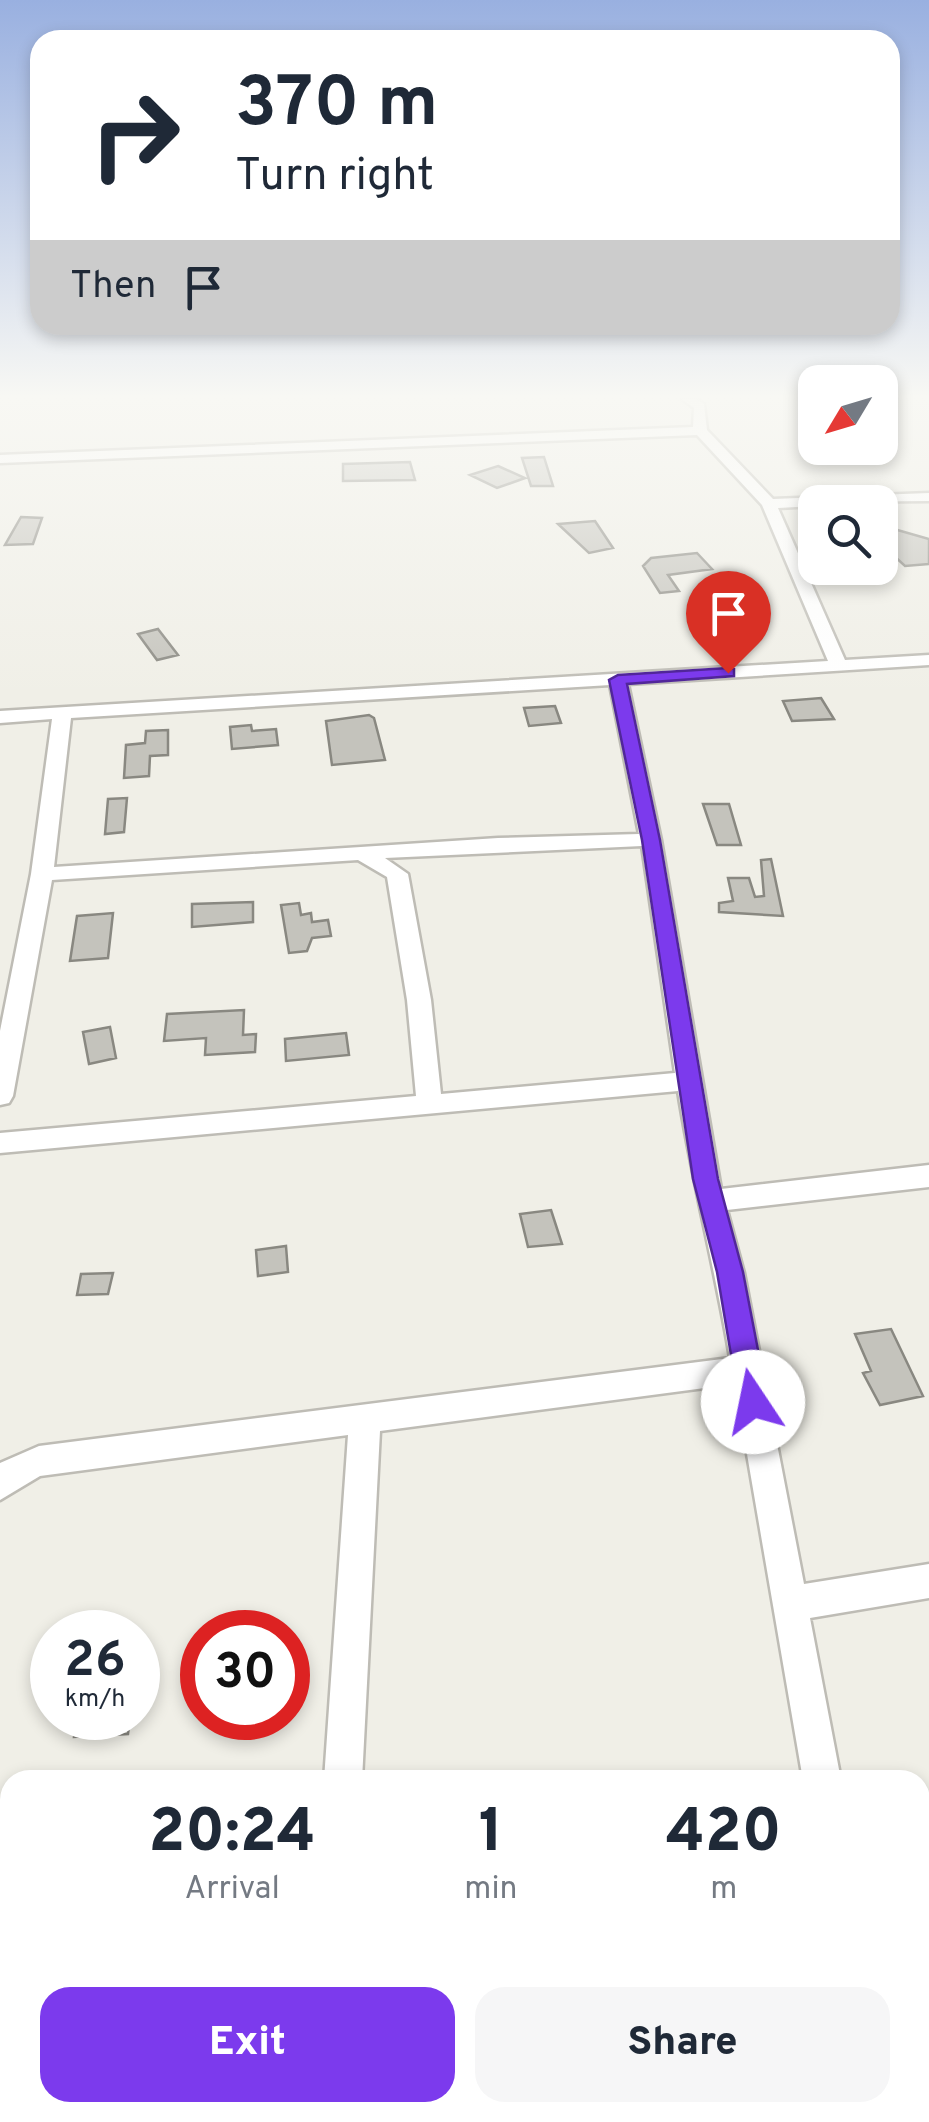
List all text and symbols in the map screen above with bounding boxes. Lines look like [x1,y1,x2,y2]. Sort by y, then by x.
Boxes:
text: 370 m [235,62,438,151]
icon: right [70,70,200,200]
text: Turn right [235,149,434,206]
icon: arrive [176,260,231,315]
text: Then [70,263,156,312]
north arrow [798,365,898,465]
map controls [798,365,898,585]
button: search [798,485,898,585]
pin [686,571,771,674]
icon: arrive [701,586,756,641]
position arrow [701,1350,805,1454]
speed limit sign: 30 [180,1610,310,1740]
text: 26 [64,1631,126,1694]
text: km/h [65,1684,125,1716]
text: 20:24 [149,1797,316,1873]
text: 1 [479,1797,503,1873]
text: 420 [666,1797,781,1873]
text: Arrival [184,1870,280,1910]
text: min [464,1870,518,1910]
text: m [710,1870,737,1910]
button: Exit [40,1987,455,2102]
button: Share [475,1987,890,2102]

